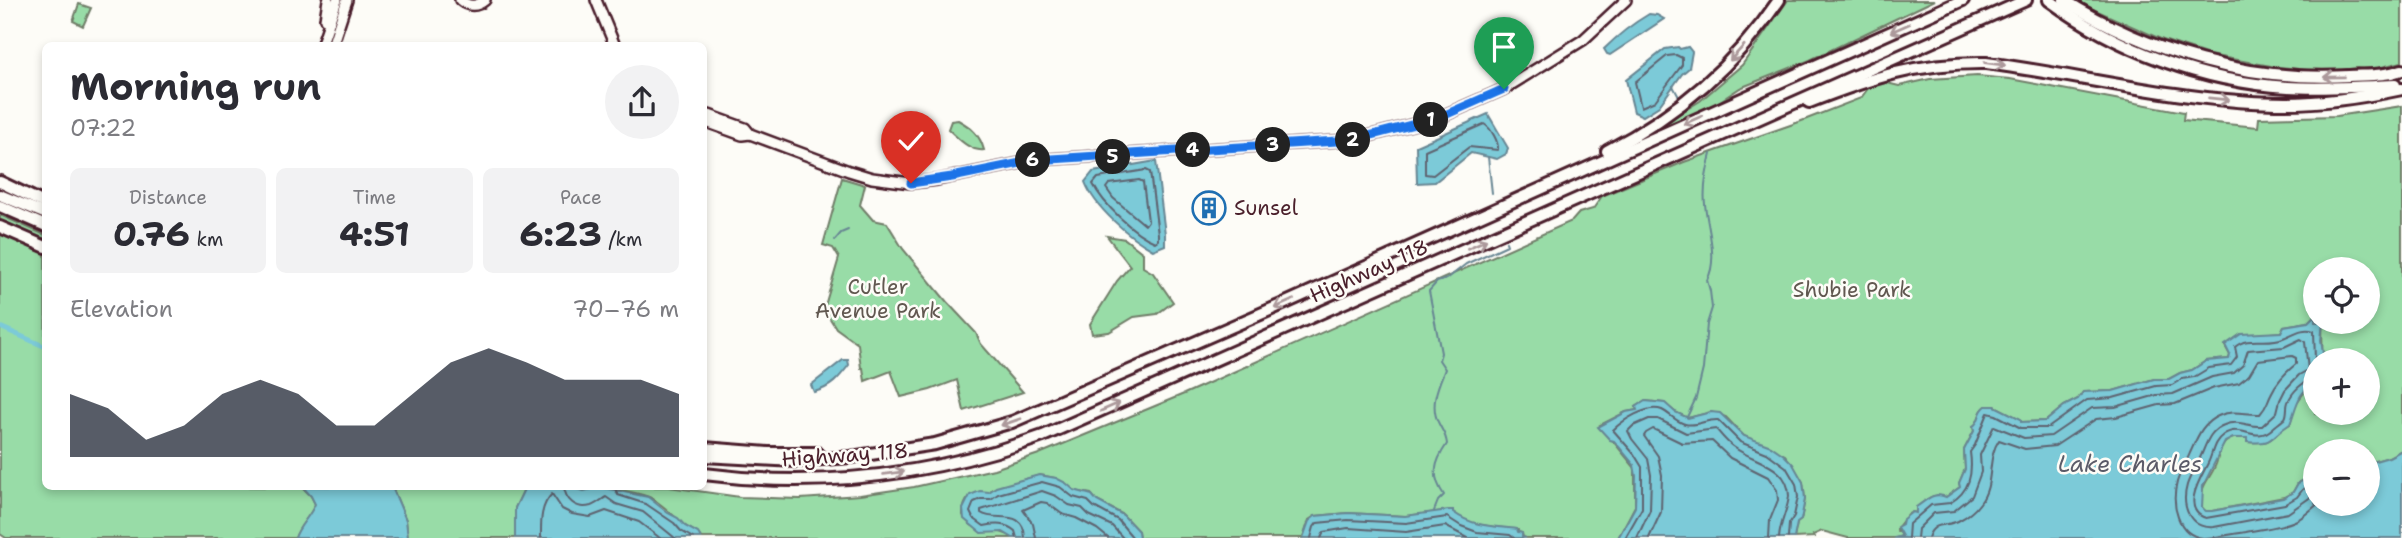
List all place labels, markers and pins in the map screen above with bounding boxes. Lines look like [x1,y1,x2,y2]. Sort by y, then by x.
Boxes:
pin [1474,17,1534,89]
pin: 1 [1414,102,1448,138]
pin [881,111,941,183]
pin: 2 [1336,122,1370,158]
pin: 3 [1256,128,1290,162]
pin: 4 [1176,132,1210,168]
pin: 5 [1096,140,1130,174]
pin: 6 [1016,142,1050,178]
building icon: Sunsel [1190,189,1228,227]
place label: Sunsel [1234,194,1299,222]

